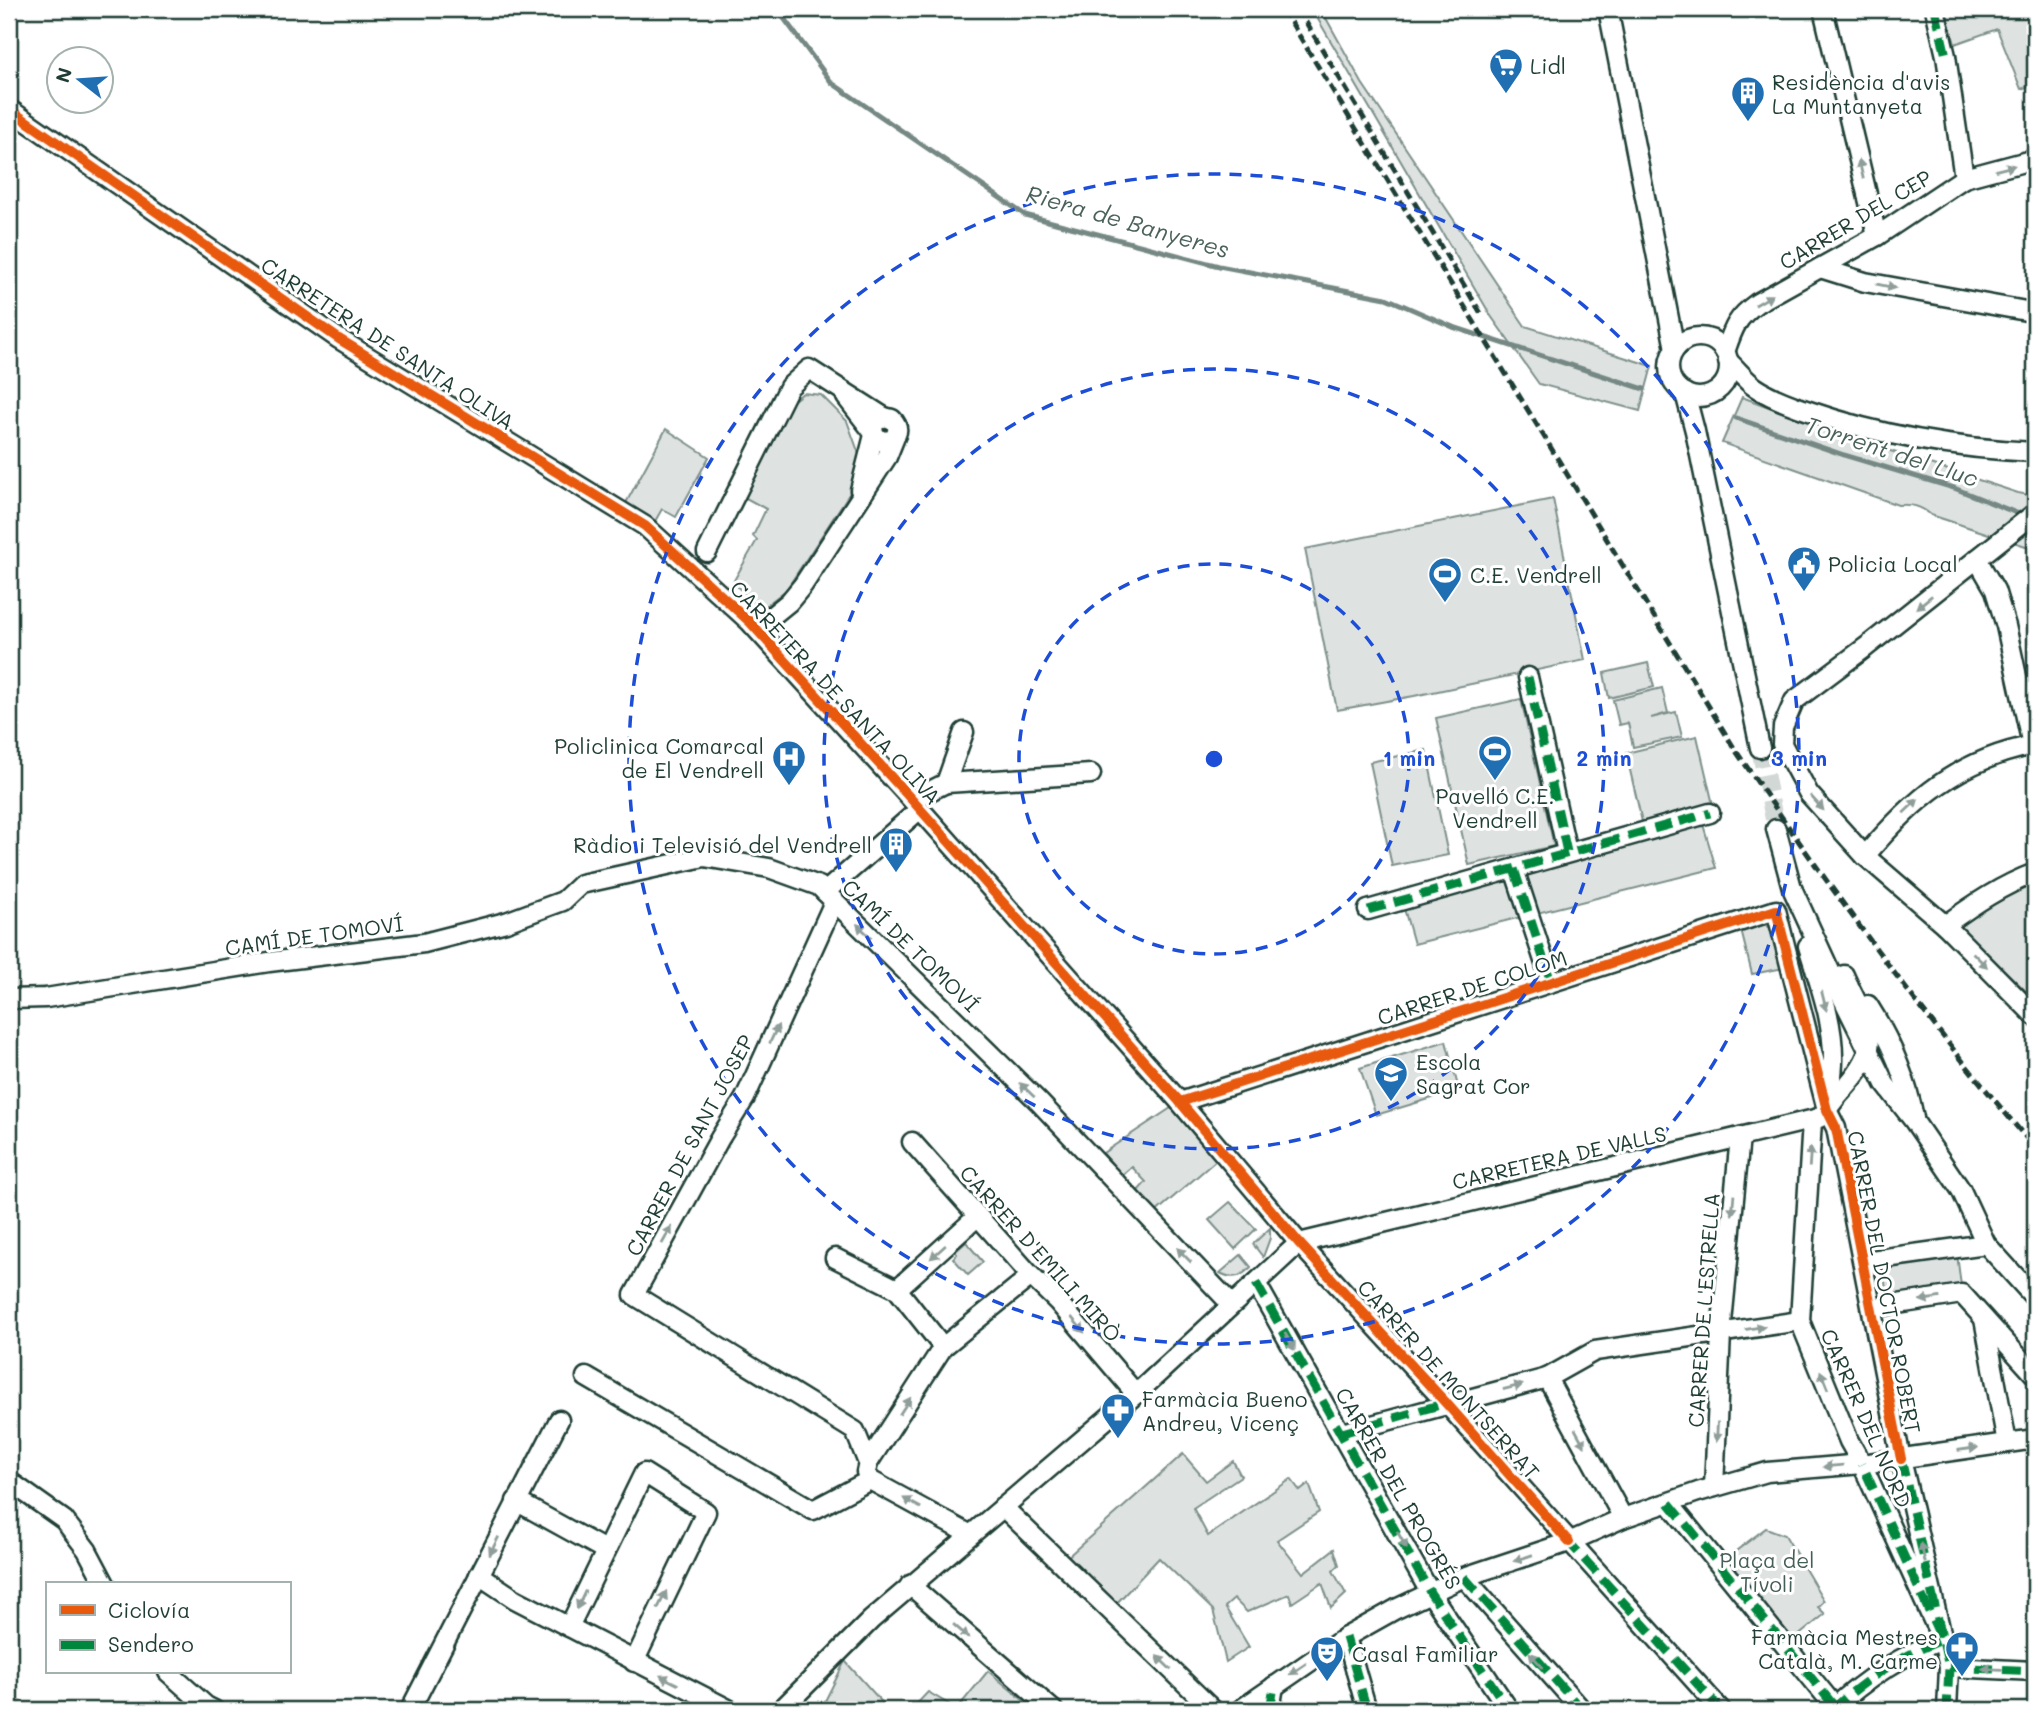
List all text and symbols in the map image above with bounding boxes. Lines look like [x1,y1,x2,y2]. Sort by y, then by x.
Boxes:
north arrow [46,46,116,116]
supermarket icon: Lidl [1487,46,1525,95]
place label: Lidl [1530,52,1566,79]
text: N [49,64,77,85]
place label: Residència d'avis La Muntanyeta [1772,68,1950,119]
building icon: Residència d'avis La Muntanyeta [1729,74,1767,123]
one-way arrow [1855,158,1866,180]
one-way arrow [1995,162,2016,172]
street label: CARRER DEL CEP [1774,163,1936,275]
water label: Riera de Banyeres [1023,178,1233,264]
street label: CARRETERA DE SANTA OLIVA [256,251,520,435]
one-way arrow [1875,280,1897,291]
one-way arrow [1754,293,1773,306]
water label: Torrent del Lluc [1802,409,1982,493]
public building icon: Policia Local [1785,544,1823,593]
place label: Policia Local [1828,550,1958,577]
sports icon: C.E. Vendrell [1426,555,1464,604]
place label: C.E. Vendrell [1470,561,1602,588]
street label: CARRETERA DE SANTA OLIVA [725,574,947,810]
one-way arrow [1915,594,1933,609]
place label: Policlinica Comarcal de El Vendrell [554,732,764,783]
sports icon: Pavelló C.E. Vendrell [1476,733,1514,782]
hospital icon: Policlinica Comarcal de El Vendrell [770,738,808,787]
text: 1 min [1383,744,1435,771]
text: 2 min [1576,744,1632,771]
text: 3 min [1771,744,1827,771]
centre of rings [1202,747,1226,771]
place label: Pavelló C.E. Vendrell [1435,782,1555,833]
one-way arrow [1809,794,1824,811]
one-way arrow [1902,798,1920,814]
building icon: Ràdio i Televisió del Vendrell [877,825,915,874]
place label: Ràdio i Televisió del Vendrell [573,831,872,858]
street label: CAMÍ DE TOMOVÍ [837,873,985,1017]
street label: CAMÍ DE TOMOVÍ [223,909,405,961]
one-way arrow [856,924,873,940]
street label: CARRER DE COLOM [1374,944,1570,1030]
one-way arrow [1972,952,1989,969]
one-way arrow [1819,991,1829,1012]
one-way arrow [769,1024,780,1045]
street label: CARRER DE SANT JOSEP [619,1029,759,1260]
place label: Escola Sagrat Cor [1416,1048,1531,1099]
school or university icon: Escola Sagrat Cor [1372,1054,1410,1103]
one-way arrow [1019,1082,1036,1098]
street label: CARRETERA DE VALLS [1449,1119,1669,1195]
street label: CARRER DEL DOCTOR ROBERT [1842,1128,1928,1436]
one-way arrow [1805,1146,1816,1168]
street label: CARRER D'EMILI MIRÒ [954,1159,1128,1347]
street label: CARRER DE L'ESTRELLA [1681,1192,1725,1428]
one-way arrow [1728,1194,1739,1216]
one-way arrow [661,1225,673,1244]
one-way arrow [929,1244,946,1260]
one-way arrow [1175,1246,1192,1263]
street label: CARRER DE MONTSERRAT [1352,1274,1546,1484]
one-way arrow [1919,1293,1941,1304]
one-way arrow [1070,1317,1085,1334]
one-way arrow [1744,1322,1766,1333]
street label: CARRER DEL NORD [1815,1324,1919,1512]
one-way arrow [1284,1332,1296,1352]
one-way arrow [1818,1369,1829,1390]
one-way arrow [1502,1381,1524,1392]
street label: CARRER DEL PROGRÉS [1330,1382,1468,1594]
place label: Farmàcia Bueno Andreu, Vicenç [1142,1385,1307,1436]
pharmacy icon: Farmàcia Bueno Andreu, Vicenç [1099,1391,1137,1440]
one-way arrow [898,1396,911,1416]
one-way arrow [1711,1421,1722,1443]
one-way arrow [1574,1428,1586,1448]
one-way arrow [1957,1443,1979,1454]
one-way arrow [1822,1461,1844,1472]
one-way arrow [902,1497,922,1509]
one-way arrow [1396,1531,1408,1550]
one-way arrow [488,1536,499,1556]
one-way arrow [1917,1542,1928,1564]
park label: Plaça del Tívoli [1720,1546,1814,1597]
one-way arrow [1512,1553,1533,1564]
legend [46,1582,290,1674]
one-way arrow [575,1590,587,1610]
one-way arrow [657,1590,668,1610]
text: Ciclovía [108,1596,190,1623]
one-way arrow [953,1623,970,1638]
place label: Farmàcia Mestres Català, M. Carme [1751,1623,1938,1674]
pharmacy icon: Farmàcia Mestres Català, M. Carme [1943,1629,1981,1678]
text: Sendero [108,1630,194,1657]
theatre icon: Casal Familiar [1308,1634,1346,1683]
place label: Casal Familiar [1352,1640,1499,1667]
one-way arrow [1528,1651,1544,1669]
one-way arrow [1156,1655,1173,1671]
one-way arrow [1289,1663,1308,1676]
one-way arrow [1981,1663,2003,1675]
one-way arrow [659,1674,679,1685]

